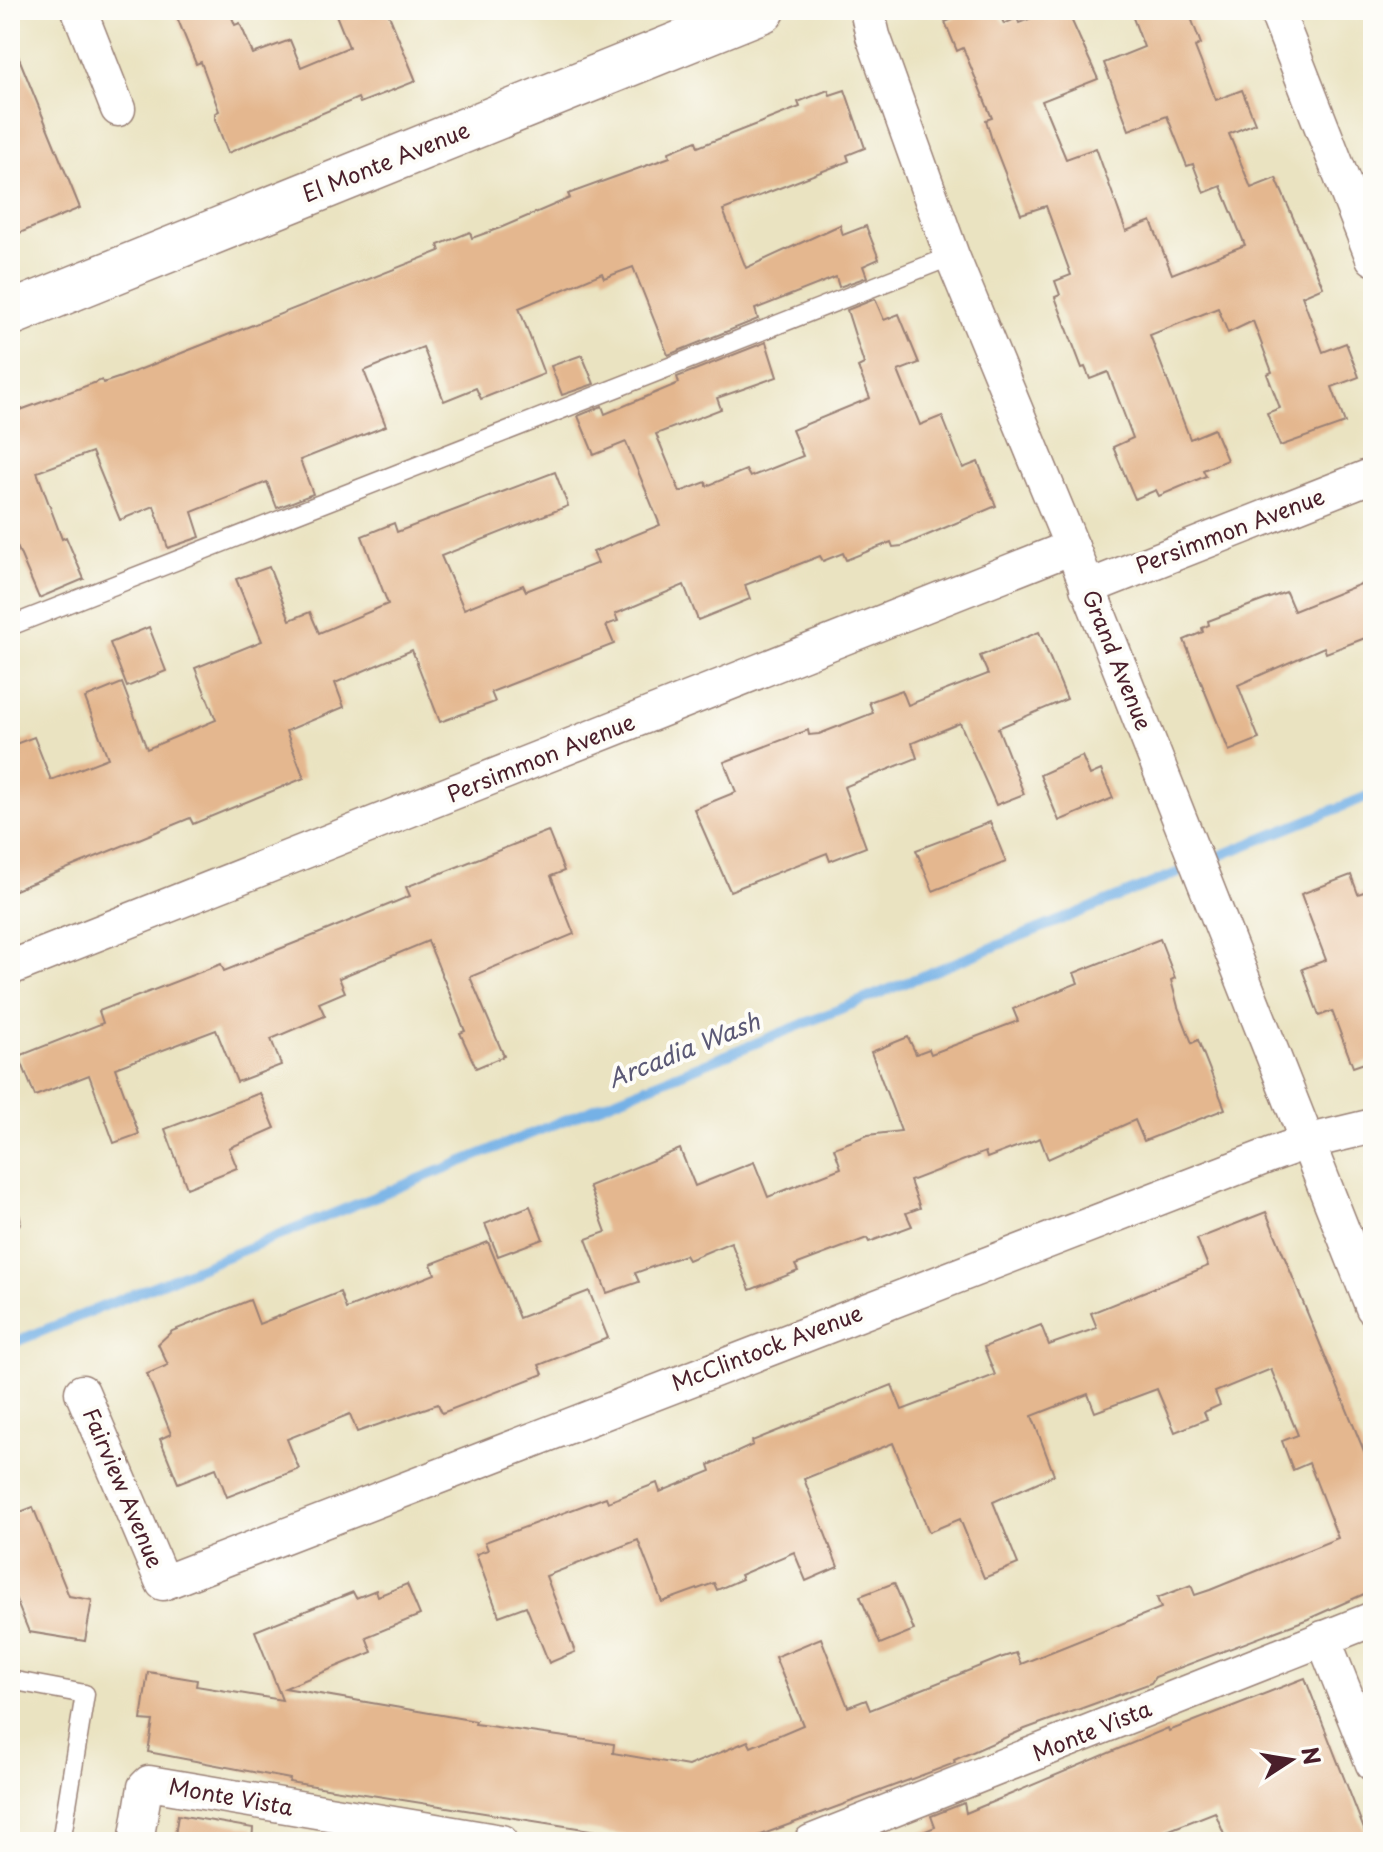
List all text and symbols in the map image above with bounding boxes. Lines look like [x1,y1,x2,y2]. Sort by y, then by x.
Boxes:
street label: El Monte Avenue [297,112,474,209]
street label: Persimmon Avenue [1130,478,1329,581]
street label: Grand Avenue [1075,584,1162,735]
street label: Persimmon Avenue [442,704,639,809]
water label: Arcadia Wash [602,1002,766,1096]
street label: McClintock Avenue [666,1295,867,1398]
street label: Fairview Avenue [76,1402,173,1572]
street label: Monte Vista [1027,1691,1156,1768]
north arrow [1251,1720,1331,1800]
text: N [1294,1744,1330,1767]
street label: Monte Vista [167,1768,296,1823]

